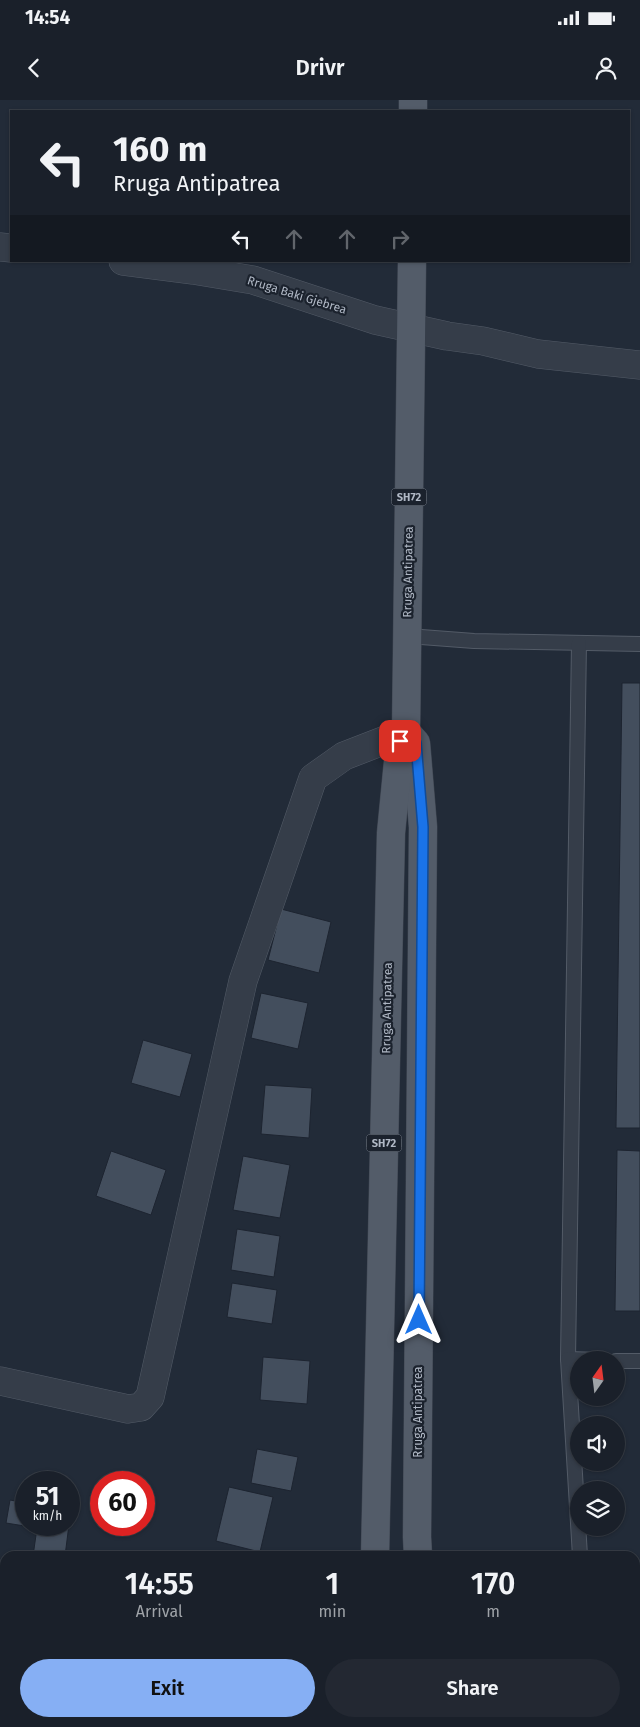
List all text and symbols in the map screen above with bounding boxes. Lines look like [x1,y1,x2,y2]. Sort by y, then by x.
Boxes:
text: 14:54 [25,6,70,29]
icon: back [20,54,48,82]
text: Drivr [295,54,345,81]
icon: person [592,54,620,82]
text: 160 m [113,128,207,170]
icon: left [30,130,95,195]
text: Rruga Antipatrea [113,170,280,197]
icon: left [227,225,255,253]
icon: ahead [280,225,308,253]
icon: ahead [333,225,361,253]
icon: right [386,225,414,253]
street label: Rruga Baki Gjebrea [246,273,348,317]
road number: SH72 [392,488,426,506]
street label: Rruga Antipatrea [400,526,416,618]
pin [379,720,421,762]
icon: arrive [386,727,414,755]
street label: Rruga Antipatrea [379,962,395,1054]
road number: SH72 [366,1134,402,1152]
position arrow [392,1293,444,1345]
north arrow [570,1351,625,1406]
map controls [570,1351,625,1536]
street label: Rruga Antipatrea [411,1366,425,1458]
button: sound [570,1416,625,1471]
speed limit sign: 60 [90,1471,155,1536]
button: layers [570,1481,625,1536]
text: 51 [36,1482,59,1512]
text: km/h [33,1509,62,1523]
text: 14:55 [125,1566,194,1602]
text: 1 [325,1566,339,1602]
text: 170 [471,1566,515,1602]
text: Arrival [136,1602,183,1621]
text: min [319,1602,346,1621]
text: m [486,1602,500,1621]
button: Exit [20,1659,315,1717]
button: Share [325,1659,620,1717]

